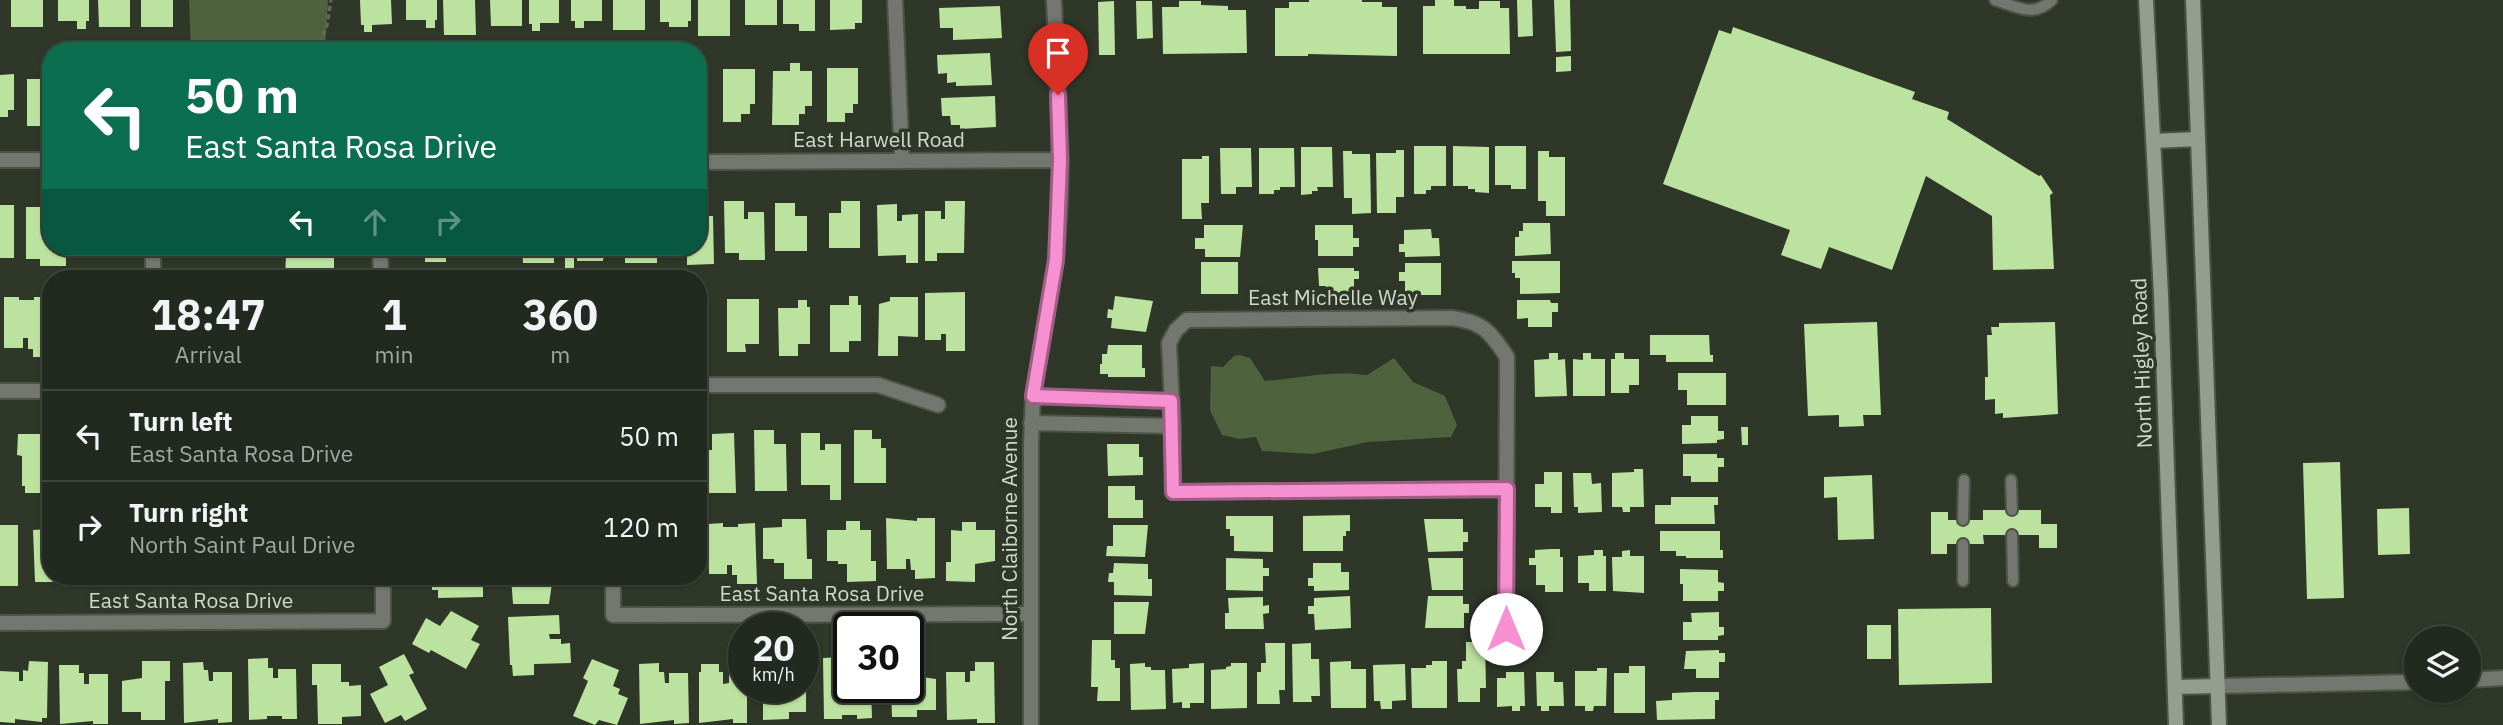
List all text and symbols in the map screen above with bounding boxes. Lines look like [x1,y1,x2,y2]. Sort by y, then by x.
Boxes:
pin [1028,23,1088,95]
icon: arrive [1039,34,1077,72]
text: 50 m [185,63,299,126]
icon: left [70,70,161,161]
text: East Santa Rosa Drive [185,125,497,167]
street label: East Harwell Road [793,125,965,153]
icon: left [283,203,321,241]
icon: ahead [356,203,394,241]
icon: right [429,203,467,241]
street label: North Higley Road [2124,277,2158,449]
street label: East Michelle Way [1248,283,1419,311]
text: 18:47 [151,287,266,342]
text: 1 [381,287,407,342]
text: 360 [522,287,598,342]
text: Arrival [175,339,242,369]
text: min [375,339,413,369]
text: m [550,339,570,369]
text: Turn left [129,404,232,438]
icon: left [70,417,108,455]
street label: North Claiborne Avenue [995,417,1023,641]
text: 50 m [619,419,679,453]
text: East Santa Rosa Drive [129,438,353,468]
text: Turn right [129,495,248,529]
icon: right [70,508,108,546]
text: 120 m [603,510,679,544]
text: North Saint Paul Drive [129,529,355,559]
street label: East Santa Rosa Drive [720,579,924,607]
street label: East Santa Rosa Drive [89,586,293,614]
position arrow [1469,592,1543,666]
speed limit sign: 30 [833,612,924,703]
text: 20 [752,625,795,671]
map controls [2404,626,2481,703]
button: layers [2404,626,2481,703]
text: km/h [752,663,795,686]

